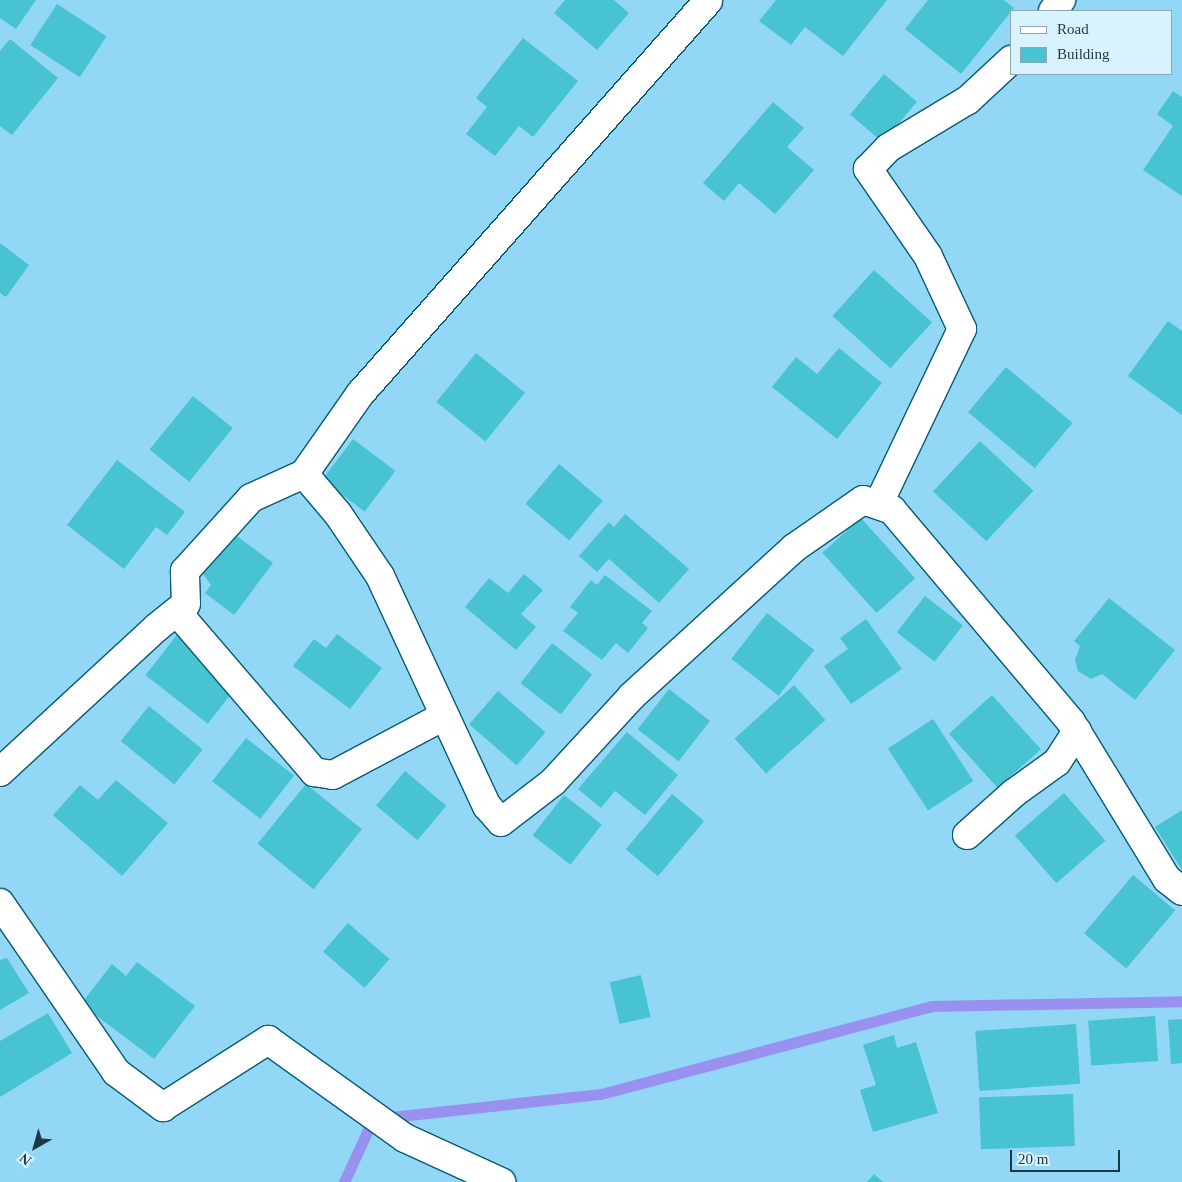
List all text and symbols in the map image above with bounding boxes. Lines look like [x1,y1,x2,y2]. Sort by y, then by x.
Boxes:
legend [1010,10,1172,75]
text: Road [1057,21,1089,37]
text: Building [1057,46,1110,62]
north arrow [10,1122,60,1172]
scale bar [1012,1140,1122,1172]
text: N [17,1150,34,1168]
text: 20 m [1018,1151,1048,1167]

